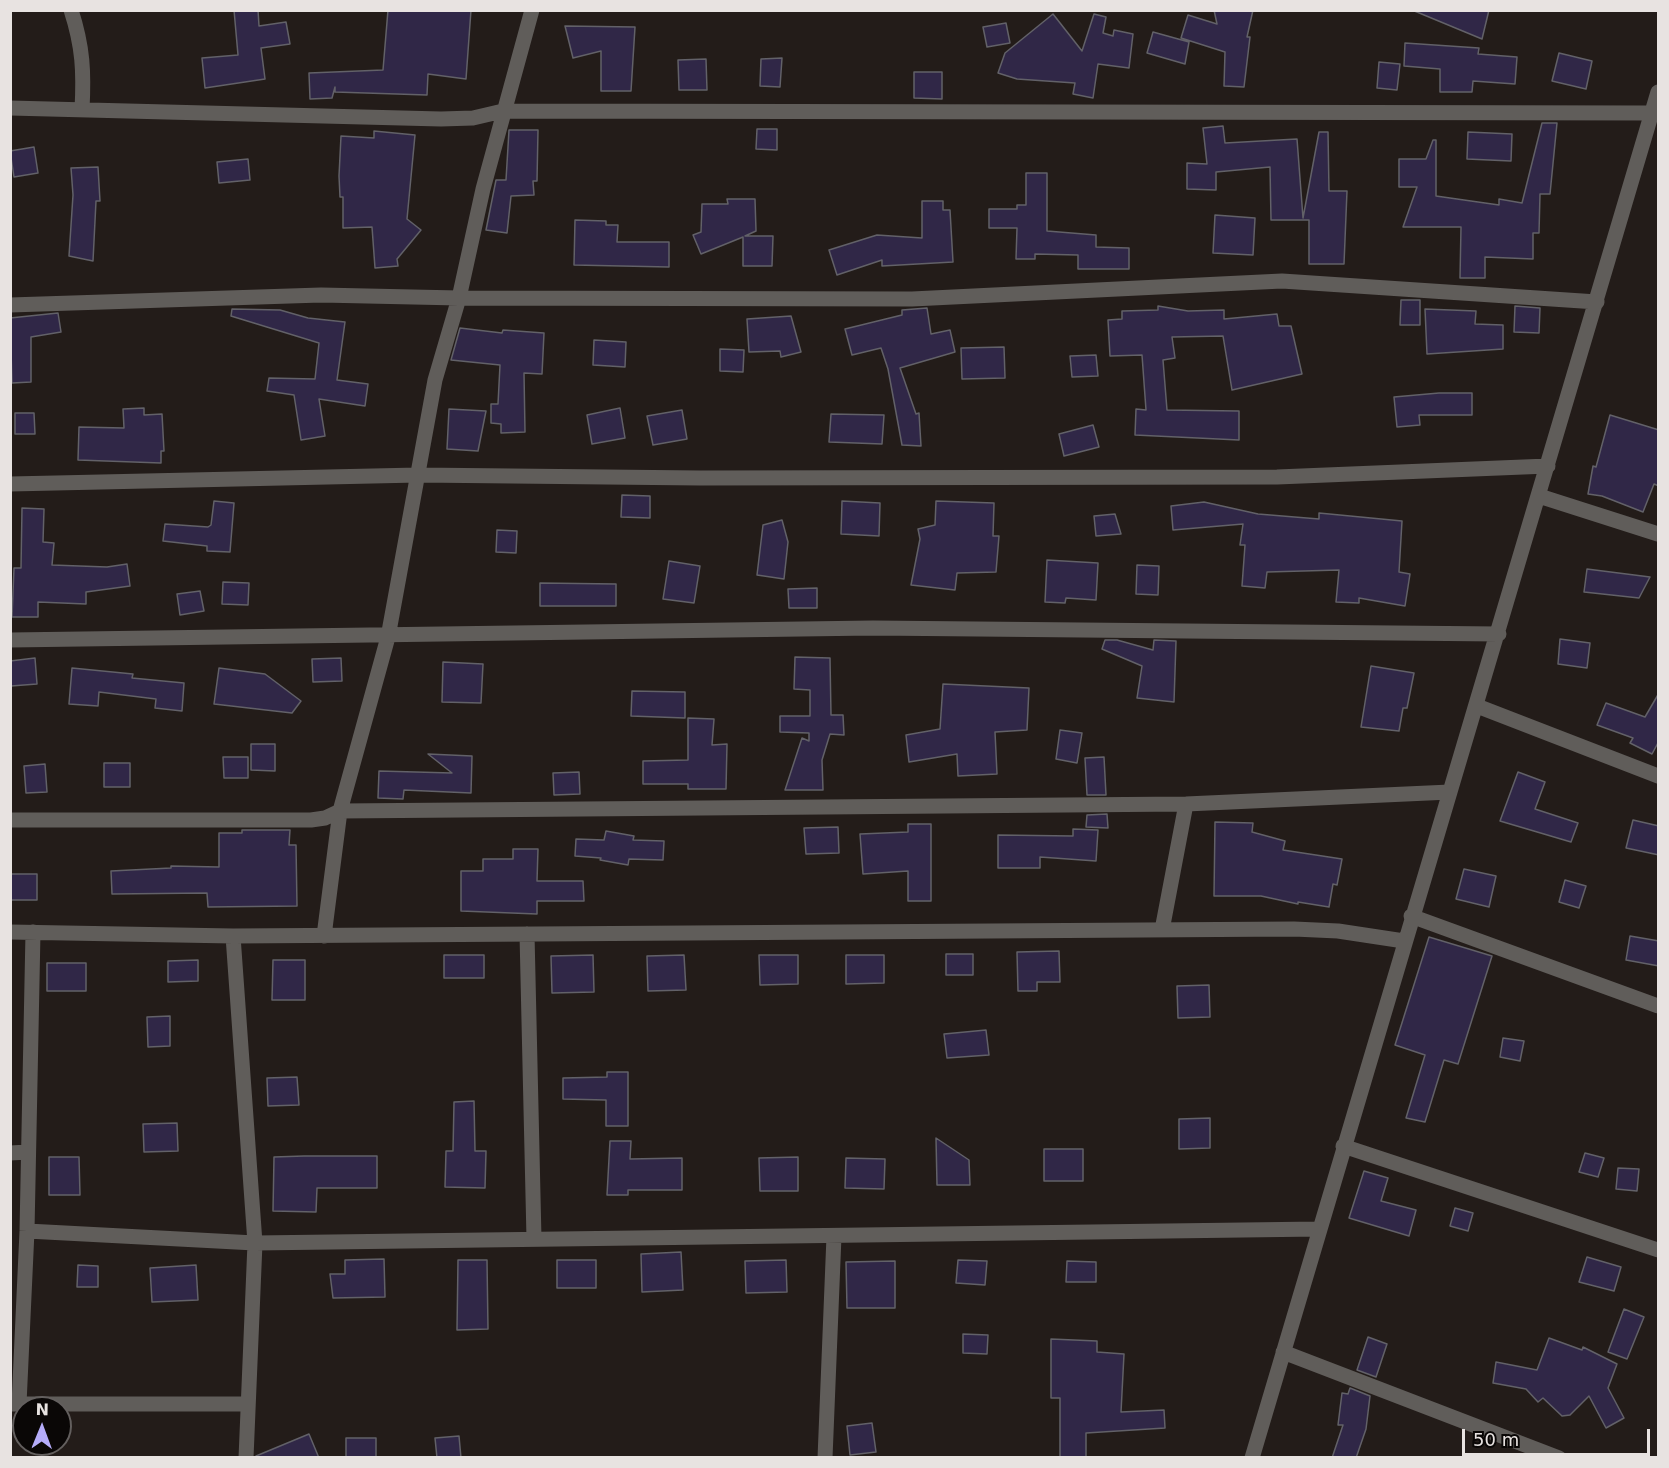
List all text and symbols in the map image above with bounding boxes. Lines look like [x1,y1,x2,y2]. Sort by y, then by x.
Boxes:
north arrow [12,1396,72,1456]
text: N [35,1400,49,1419]
scale bar [1465,1417,1652,1455]
text: 50 m [1473,1429,1519,1450]

